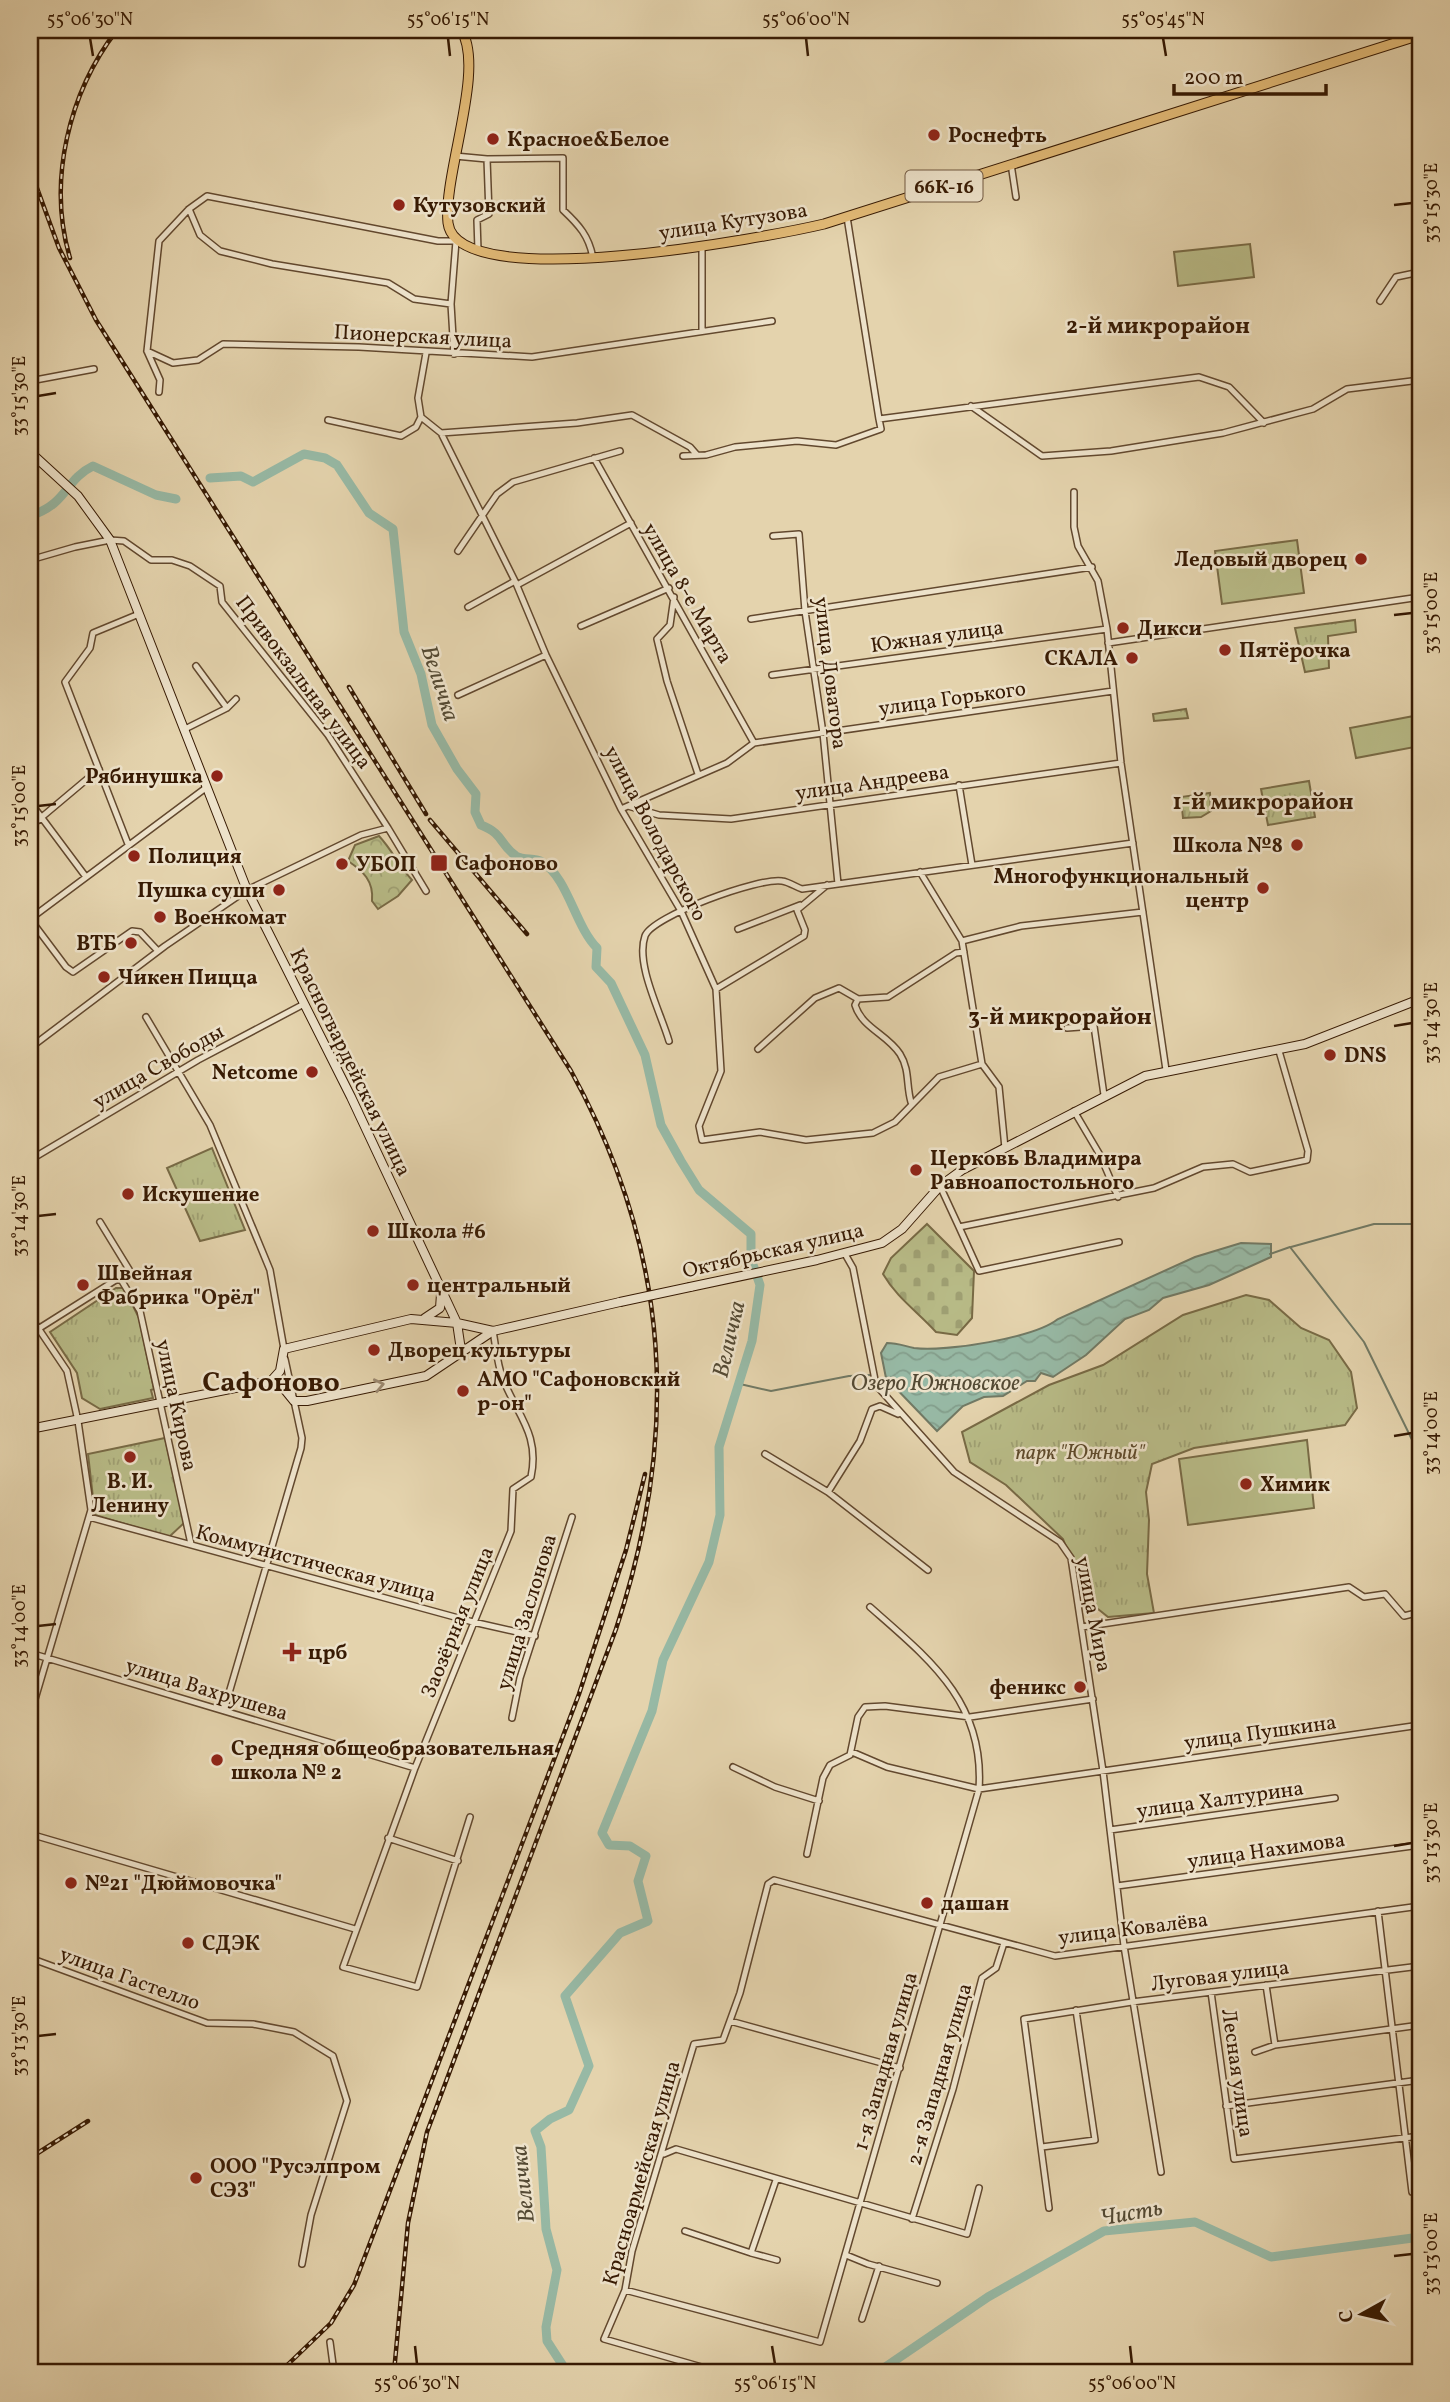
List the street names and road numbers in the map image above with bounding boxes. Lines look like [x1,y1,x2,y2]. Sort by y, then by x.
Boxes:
road number: 66К-16 [906,170,982,202]
street label: улица Кутузова [657,196,810,249]
street label: Пионерская улица [333,318,513,357]
street label: улица 8-е Марта [634,518,739,670]
street label: Привокзальная улица [228,590,378,776]
street label: улица Доватора [806,595,853,751]
street label: Южная улица [869,614,1006,661]
street label: улица Горького [877,675,1028,724]
street label: улица Володарского [596,741,713,927]
street label: улица Андреева [793,758,951,809]
street label: Красногвардейская улица [282,944,418,1182]
street label: улица Свободы [88,1018,230,1117]
street label: Октябрьская улица [680,1216,867,1286]
street label: улица Кирова [147,1337,204,1474]
street label: Коммунистическая улица [192,1518,439,1610]
street label: улица Заслонова [490,1531,565,1694]
street label: Заозёрная улица [415,1543,502,1703]
street label: улица Мира [1067,1554,1118,1675]
street label: улица Вахрушева [122,1652,291,1729]
street label: улица Пушкина [1182,1708,1338,1759]
street label: улица Халтурина [1135,1774,1306,1827]
street label: улица Нахимова [1185,1826,1347,1877]
street label: улица Ковалёва [1057,1906,1210,1953]
street label: улица Гастелло [55,1941,204,2018]
street label: Луговая улица [1149,1954,1291,1999]
street label: 1-я Западная улица [847,1969,926,2154]
street label: 2-я Западная улица [901,1980,980,2169]
street label: Лесная улица [1213,2007,1260,2139]
street label: Красноармейская улица [596,2058,688,2289]

